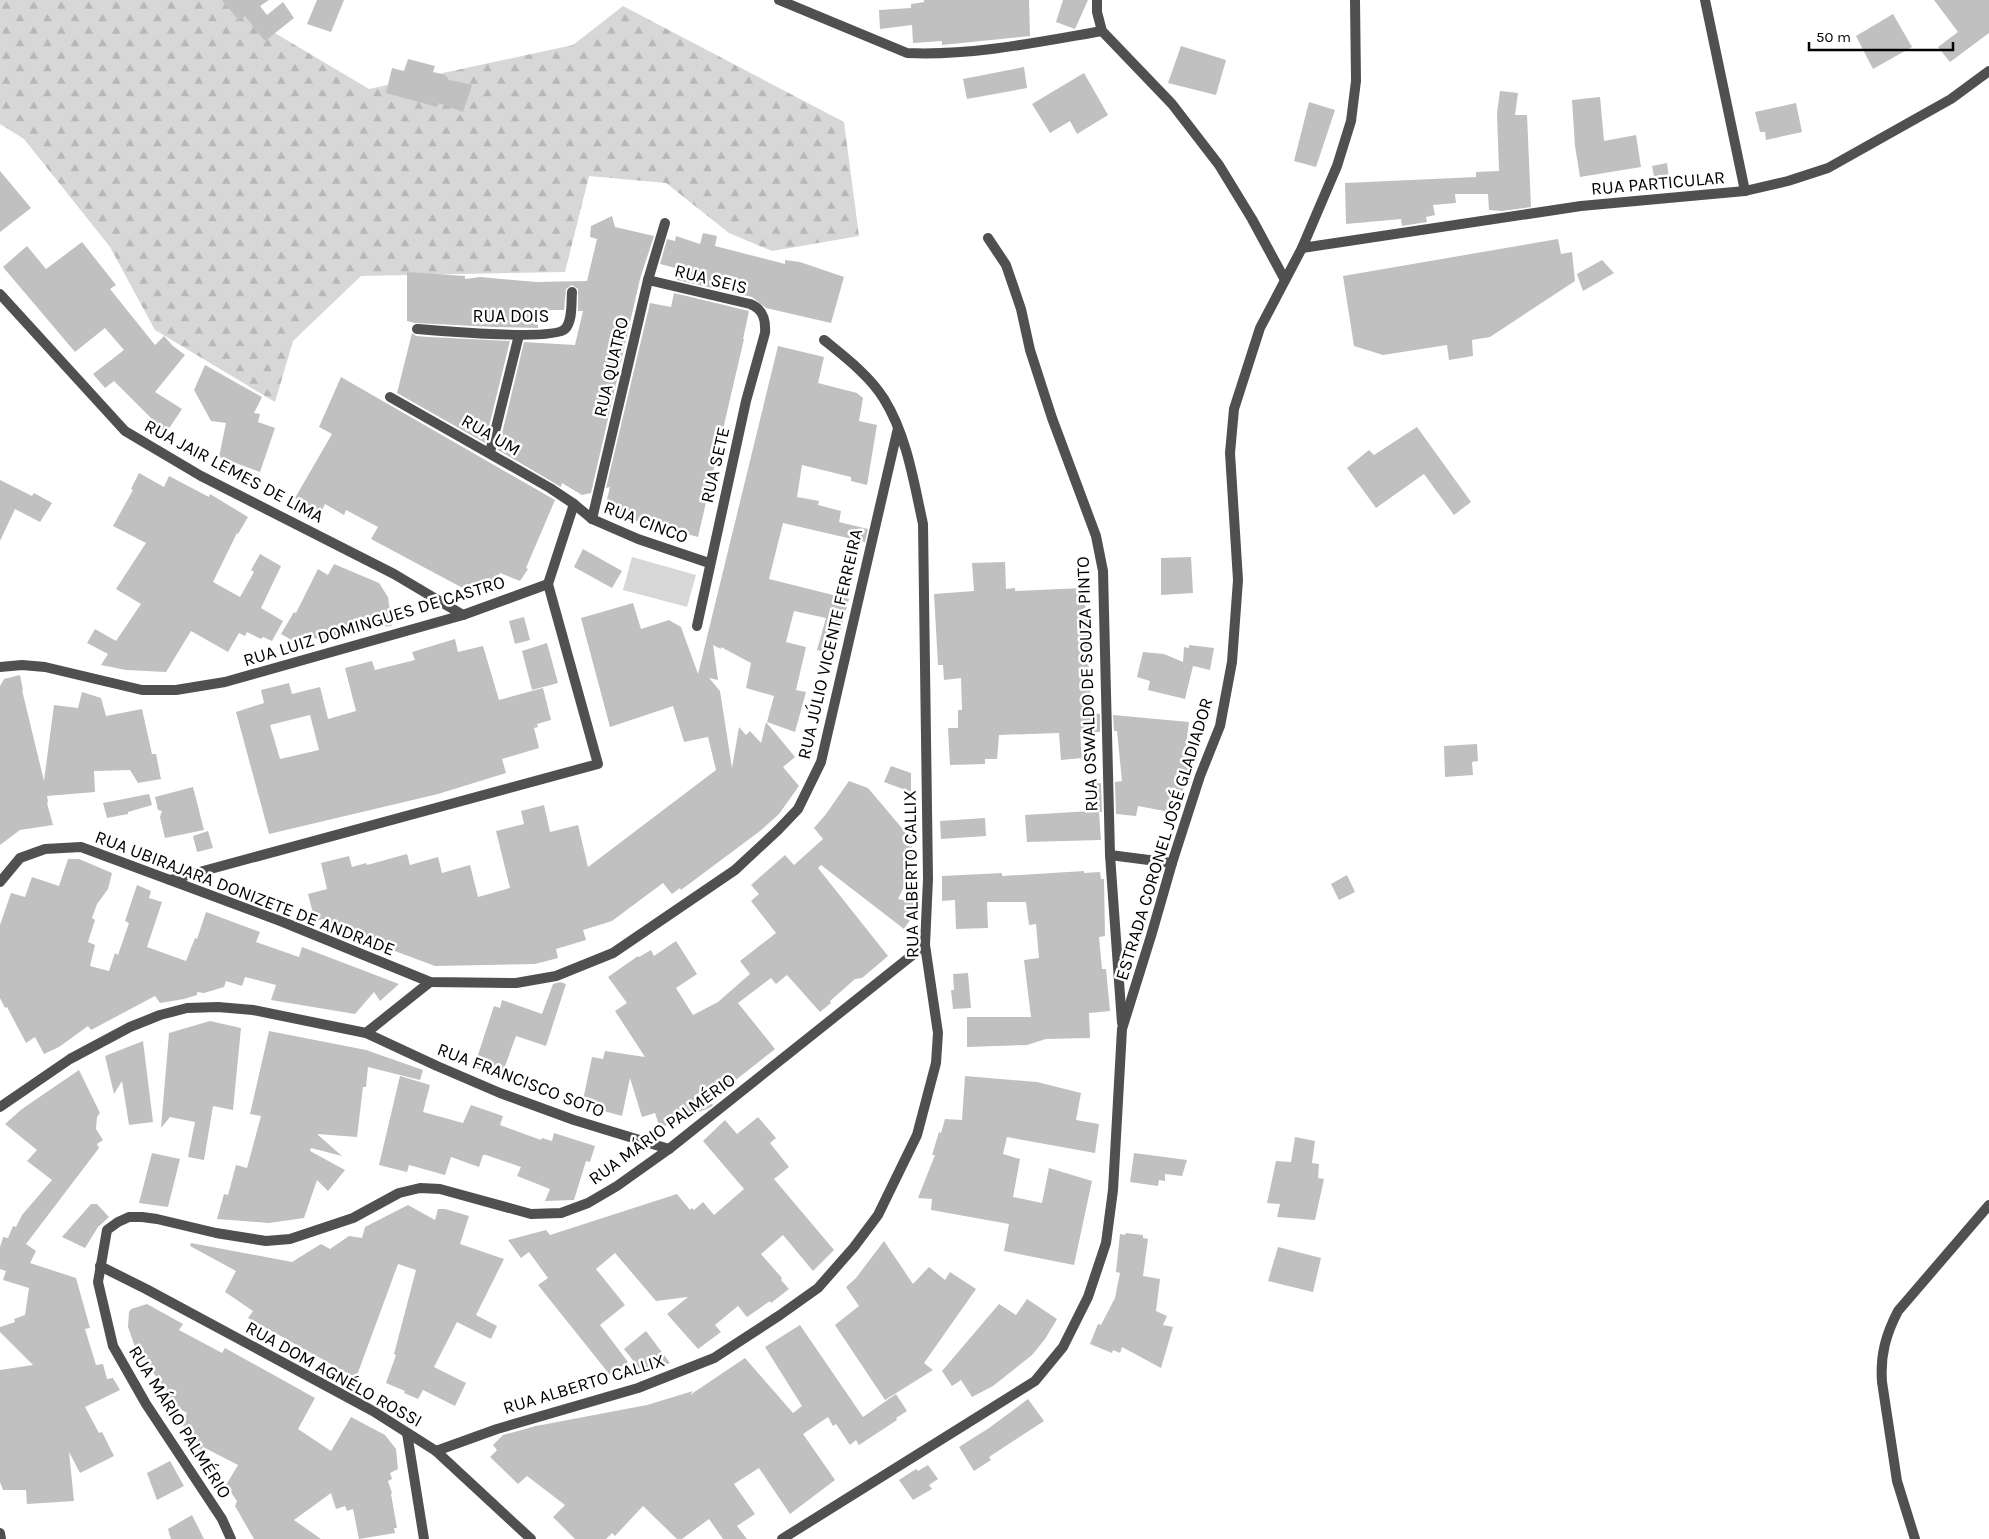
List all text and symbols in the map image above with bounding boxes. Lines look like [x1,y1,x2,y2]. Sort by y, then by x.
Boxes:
scale bar [1809,20,1953,52]
text: 50 m [1816,28,1851,46]
street label: RUA PARTICULAR [1590,166,1726,200]
street label: RUA SEIS [672,259,750,299]
street label: RUA DOIS [473,305,549,327]
street label: RUA QUATRO [589,315,633,419]
street label: RUA UM [458,409,524,461]
street label: RUA JAIR LEMES DE LIMA [141,414,327,528]
street label: RUA SETE [696,425,734,505]
street label: RUA CINCO [601,496,691,548]
street label: RUA JÚLIO VICENTE FERREIRA [792,526,867,761]
street label: RUA OSWALDO DE SOUZA PINTO [1072,556,1102,812]
street label: RUA LUIZ DOMINGUES DE CASTRO [241,571,507,671]
street label: ESTRADA CORONEL JOSÉ GLADIADOR [1109,695,1218,983]
street label: RUA ALBERTO CALLIX [899,790,923,958]
street label: RUA UBIRAJARA DONIZETE DE ANDRADE [92,826,398,960]
street label: RUA FRANCISCO SOTO [434,1038,608,1122]
street label: RUA MÁRIO PALMÉRIO [584,1068,740,1190]
street label: RUA DOM AGNÉLO ROSSI [242,1315,427,1432]
street label: RUA MÁRIO PALMÉRIO [124,1341,237,1502]
street label: RUA ALBERTO CALLIX [500,1349,668,1419]

